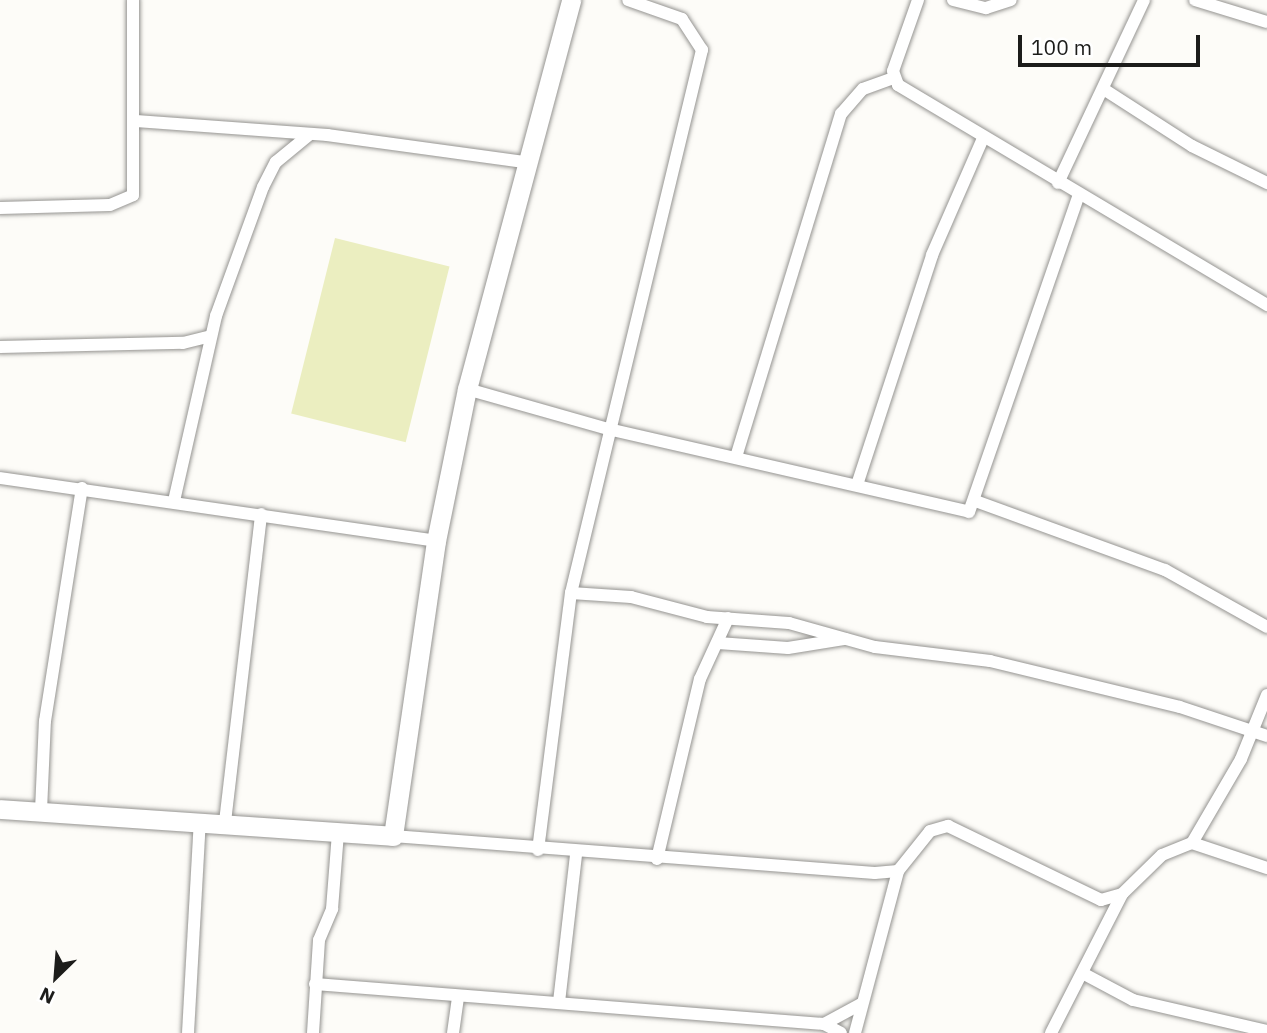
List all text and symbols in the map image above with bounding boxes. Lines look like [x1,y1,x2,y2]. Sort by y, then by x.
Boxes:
scale bar [1022,21,1204,65]
text: 100 m [1031,33,1092,61]
north arrow [21,942,91,1012]
text: N [36,982,58,1010]

